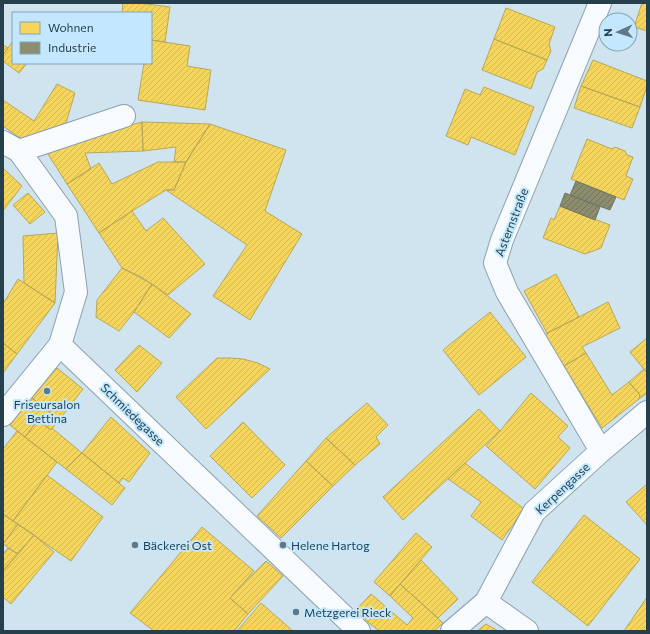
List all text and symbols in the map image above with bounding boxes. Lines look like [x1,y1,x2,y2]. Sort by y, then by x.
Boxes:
legend [12,12,152,64]
north arrow [598,12,638,52]
text: Wohnen [48,20,94,34]
text: N [601,28,614,37]
text: Industrie [48,40,96,54]
street label: Asternstraße [492,186,530,258]
street label: Schmiedegasse [98,380,168,448]
marker: Friseursalon Bettina [42,386,52,396]
place label: Friseursalon Bettina [14,397,80,425]
street label: Kerpengasse [532,459,592,517]
place label: Bäckerei Ost [143,538,212,552]
place label: Helene Hartog [291,538,370,552]
marker: Bäckerei Ost [130,540,140,550]
marker: Helene Hartog [278,540,288,550]
place label: Metzgerei Rieck [304,605,392,619]
marker: Metzgerei Rieck [291,607,301,617]

